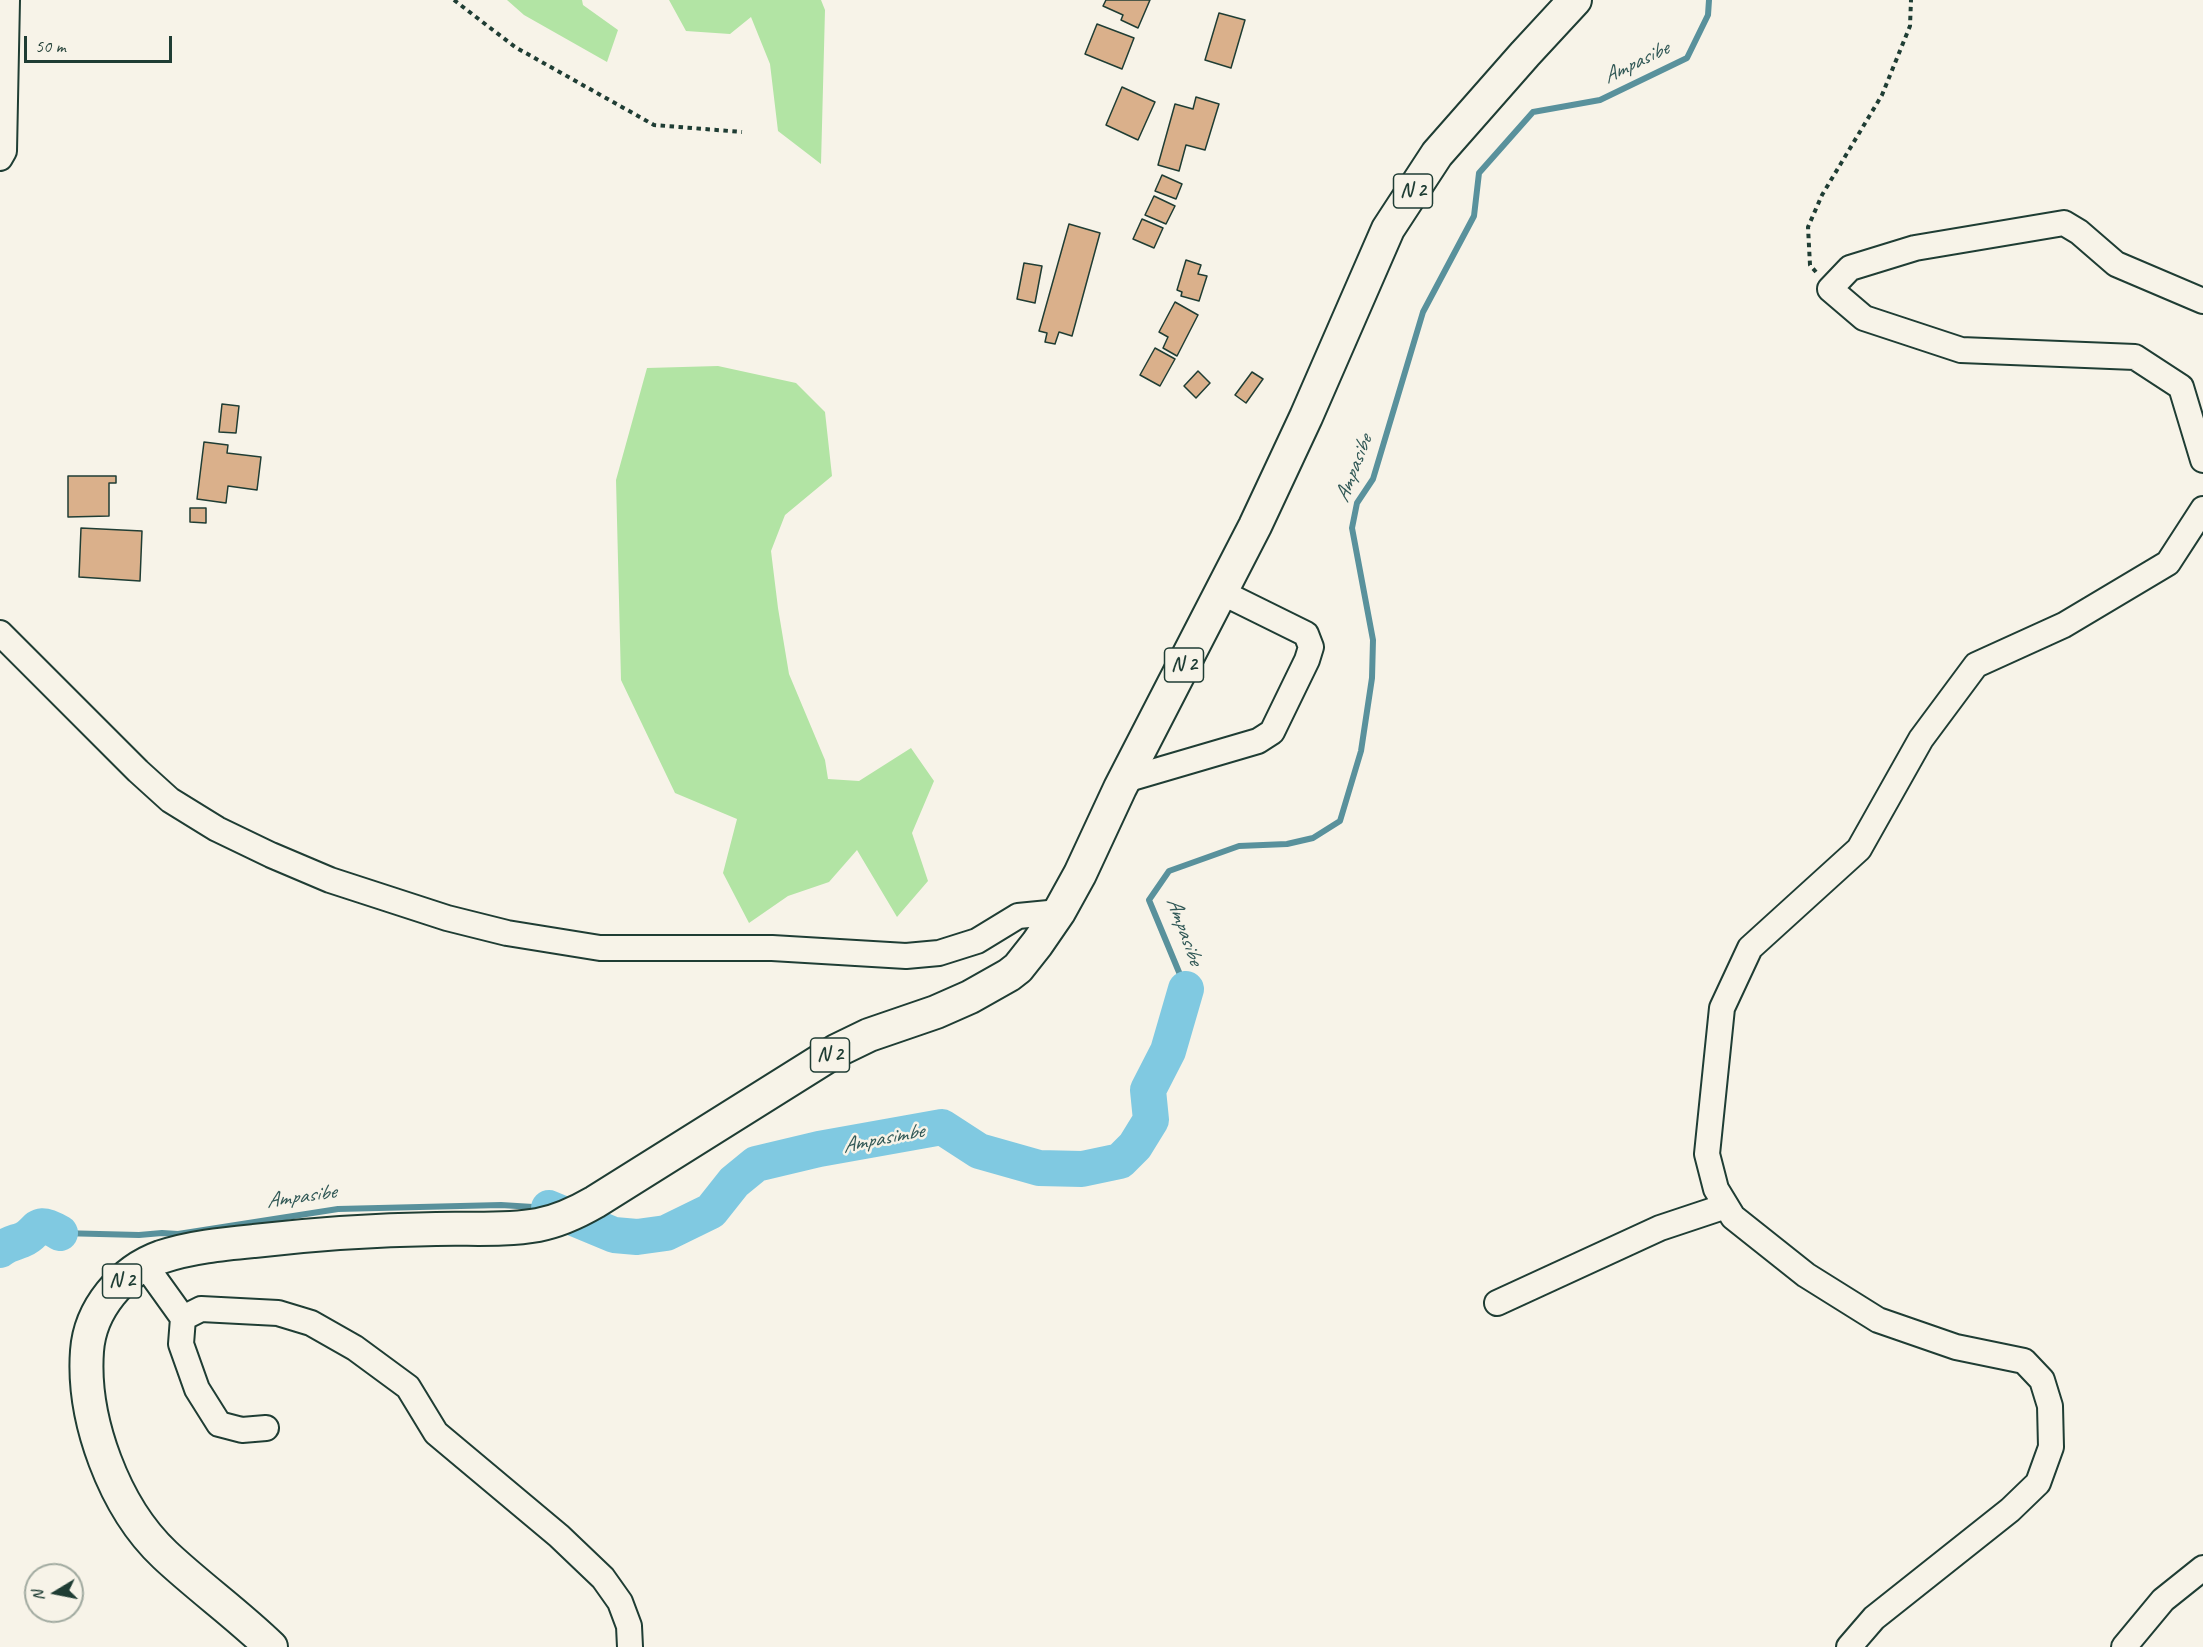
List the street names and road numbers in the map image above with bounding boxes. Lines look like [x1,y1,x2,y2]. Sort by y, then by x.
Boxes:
road number: N 2 [1394,174,1432,208]
road number: N 2 [1164,648,1204,682]
road number: N 2 [810,1038,850,1072]
road number: N 2 [102,1264,142,1298]

